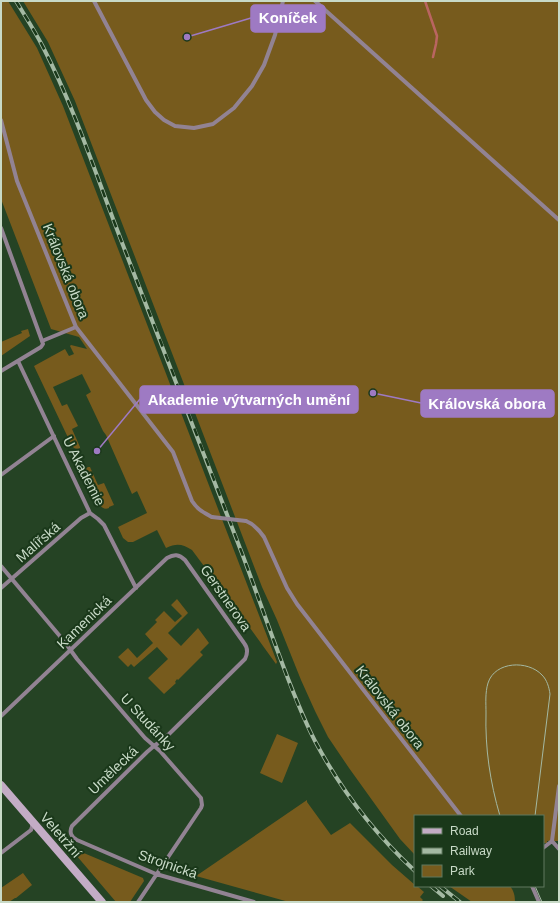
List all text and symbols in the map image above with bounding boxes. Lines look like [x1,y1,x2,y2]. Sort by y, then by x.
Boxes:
callout: Koníček [251,5,325,32]
text: Koníček [259,9,318,26]
street label: Královská obora [40,221,92,321]
callout: Akademie výtvarných umění [140,386,358,413]
callout: Královská obora [421,390,554,417]
text: Akademie výtvarných umění [148,391,351,408]
text: Královská obora [428,395,546,412]
street label: U Akademie [60,434,108,508]
street label: Malířská [13,518,63,565]
street label: Gerstnerova [197,562,255,634]
street label: Kamenická [54,592,115,652]
street label: Královská obora [353,662,428,752]
street label: U Studánky [117,690,179,754]
street label: Umělecká [85,742,141,797]
street label: Veletržní [37,809,85,861]
legend [414,815,544,887]
text: Road [450,824,479,838]
text: Railway [450,844,492,858]
street label: Strojnická [136,846,200,882]
text: Park [450,864,476,878]

